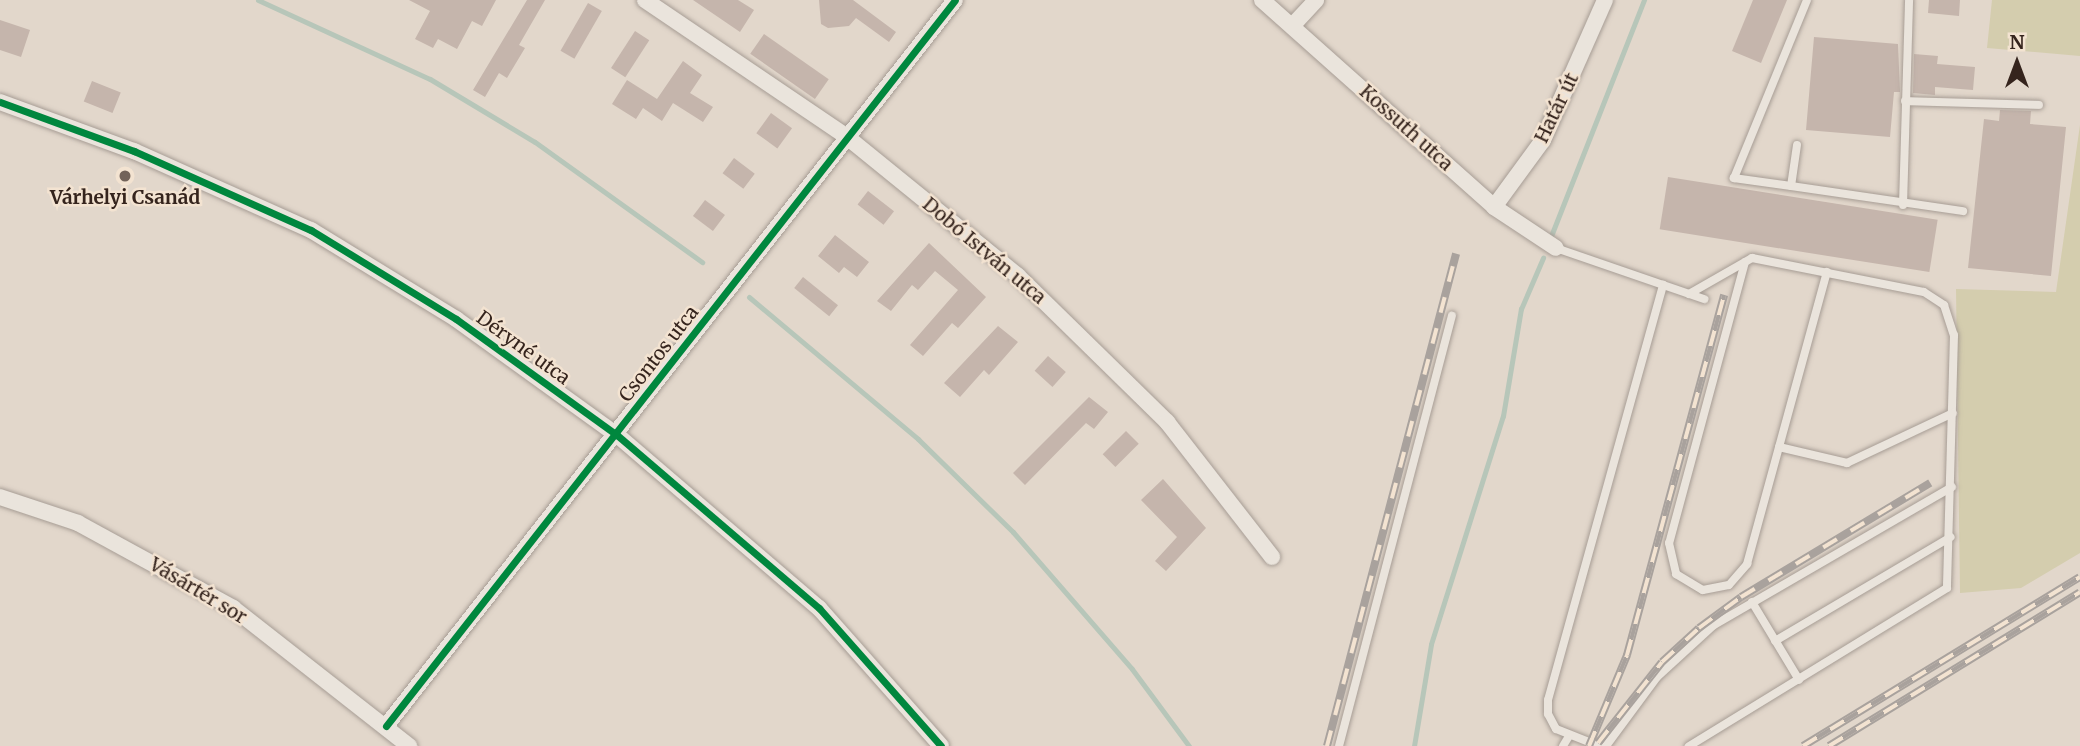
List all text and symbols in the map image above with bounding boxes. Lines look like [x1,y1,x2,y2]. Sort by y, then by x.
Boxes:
north arrow [1982,28,2052,98]
text: N [2009,30,2025,54]
street label: Határ út [1530,69,1584,147]
street label: Kossuth utca [1355,80,1457,176]
marker: Várhelyi Csanád [117,168,133,184]
place label: Várhelyi Csanád [50,187,200,209]
street label: Dobó István utca [918,193,1050,309]
street label: Csontos utca [614,301,704,407]
street label: Déryné utca [472,306,574,390]
street label: Vásártér sor [145,553,251,629]

